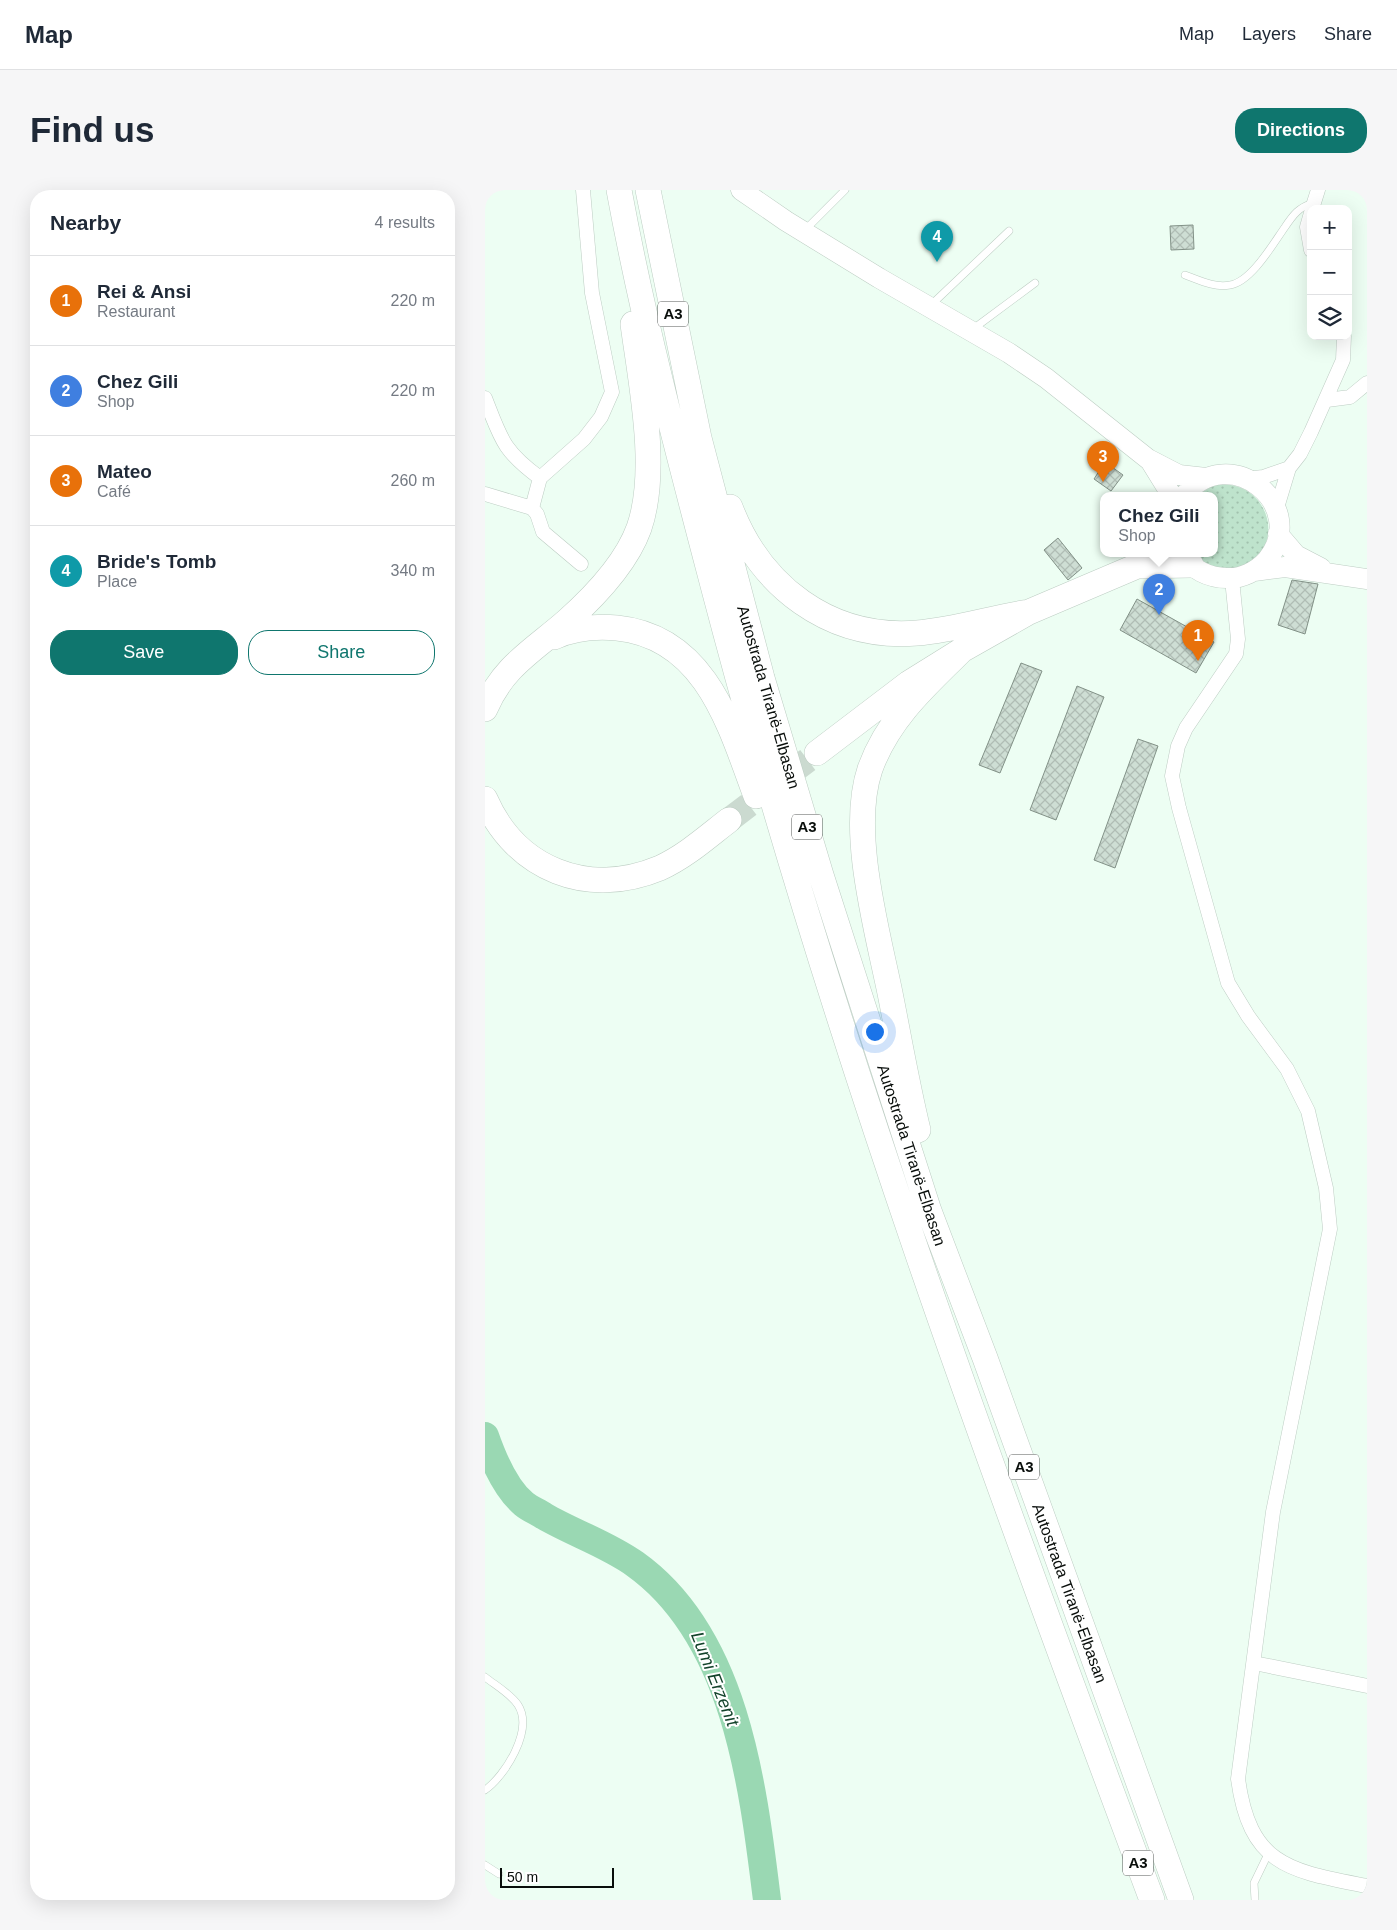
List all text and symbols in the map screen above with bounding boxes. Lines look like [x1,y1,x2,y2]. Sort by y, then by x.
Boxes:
text: Map [25,21,73,48]
text: Map [1179,24,1214,44]
text: Layers [1242,24,1296,44]
text: Share [1324,24,1372,44]
button: Directions [1235,108,1367,153]
text: Find us [30,110,154,149]
map controls [1307,205,1352,340]
button: + [1307,205,1352,250]
text: Nearby [50,211,121,234]
text: 4 results [375,214,435,231]
pin: 4 [921,221,953,262]
button: − [1307,250,1352,295]
text: Rei & Ansi [97,281,191,302]
text: 1 [62,292,70,309]
text: 220 m [391,292,435,309]
button: layers [1307,295,1352,340]
road number: A3 [658,302,688,326]
text: Restaurant [97,303,175,320]
text: Chez Gili [97,371,178,392]
text: 2 [62,382,70,399]
text: 220 m [391,382,435,399]
text: Shop [97,393,134,410]
pin: 3 [1087,441,1119,482]
text: Mateo [97,461,152,482]
text: 3 [62,472,70,489]
text: 260 m [391,472,435,489]
text: Café [97,483,131,500]
popup [1100,492,1218,557]
text: Chez Gili [1118,505,1200,526]
text: Shop [1118,527,1156,544]
text: Bride's Tomb [97,551,216,572]
text: 4 [62,562,70,579]
text: 340 m [391,562,435,579]
text: Place [97,573,137,590]
pin: 2 [1143,574,1175,615]
street label: Autostrada Tiranë-Elbasan [734,604,803,791]
pin: 1 [1182,620,1214,661]
button: Save [50,630,238,675]
button: Share [248,630,435,675]
road number: A3 [792,814,822,840]
your location [862,1019,888,1045]
street label: Autostrada Tiranë-Elbasan [874,1062,949,1248]
road number: A3 [1009,1454,1039,1480]
street label: Autostrada Tiranë-Elbasan [1029,1501,1110,1685]
water label: Lumi Erzenit [687,1629,743,1730]
road number: A3 [1123,1850,1153,1876]
scale bar [500,1865,614,1888]
text: 50 m [507,1869,538,1885]

